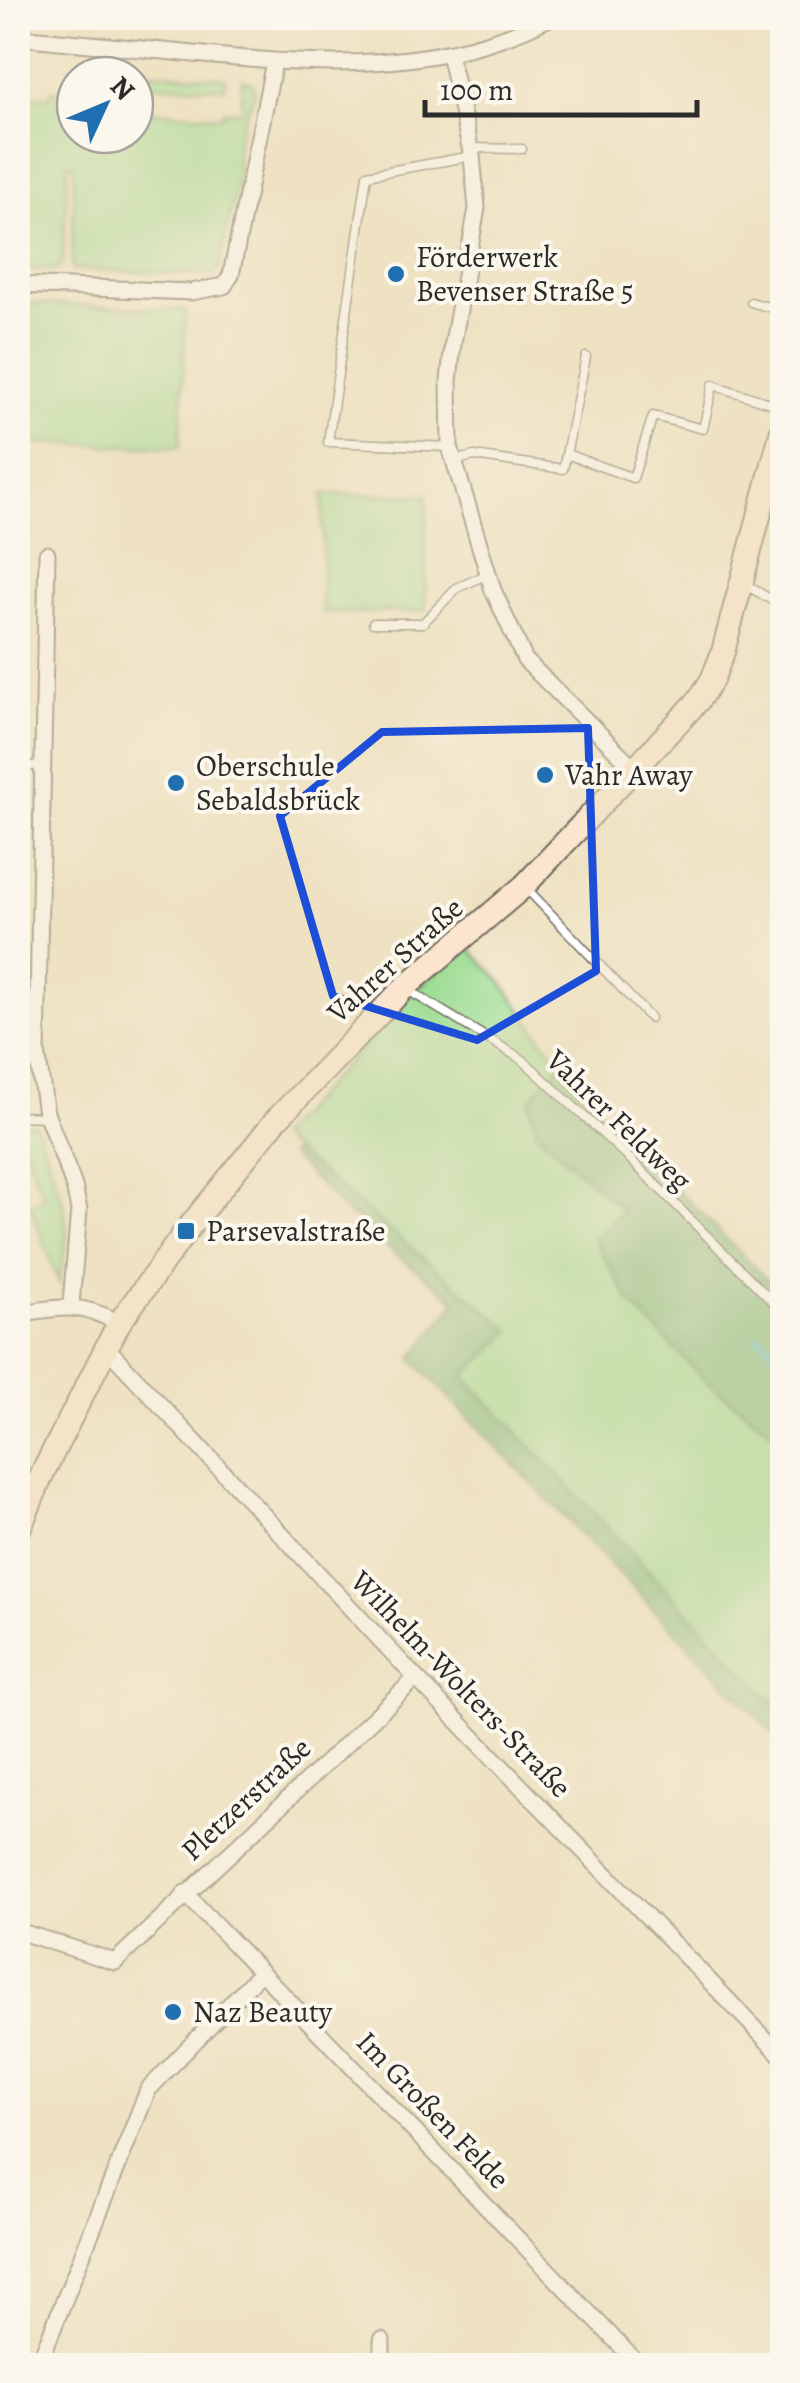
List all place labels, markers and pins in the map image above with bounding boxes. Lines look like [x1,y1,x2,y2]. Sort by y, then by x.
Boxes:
place label: Förderwerk Bevenser Straße 5 [416,237,634,311]
marker: Förderwerk Bevenser Straße 5 [385,263,407,285]
place label: Oberschule Sebaldsbrück [196,746,360,820]
place label: Vahr Away [564,755,693,795]
marker: Vahr Away [534,764,556,786]
marker: Oberschule Sebaldsbrück [165,772,187,794]
place label: Parsevalstraße [206,1211,385,1251]
marker: Parsevalstraße [175,1220,197,1242]
place label: Naz Beauty [193,1992,333,2032]
marker: Naz Beauty [162,2001,184,2023]

